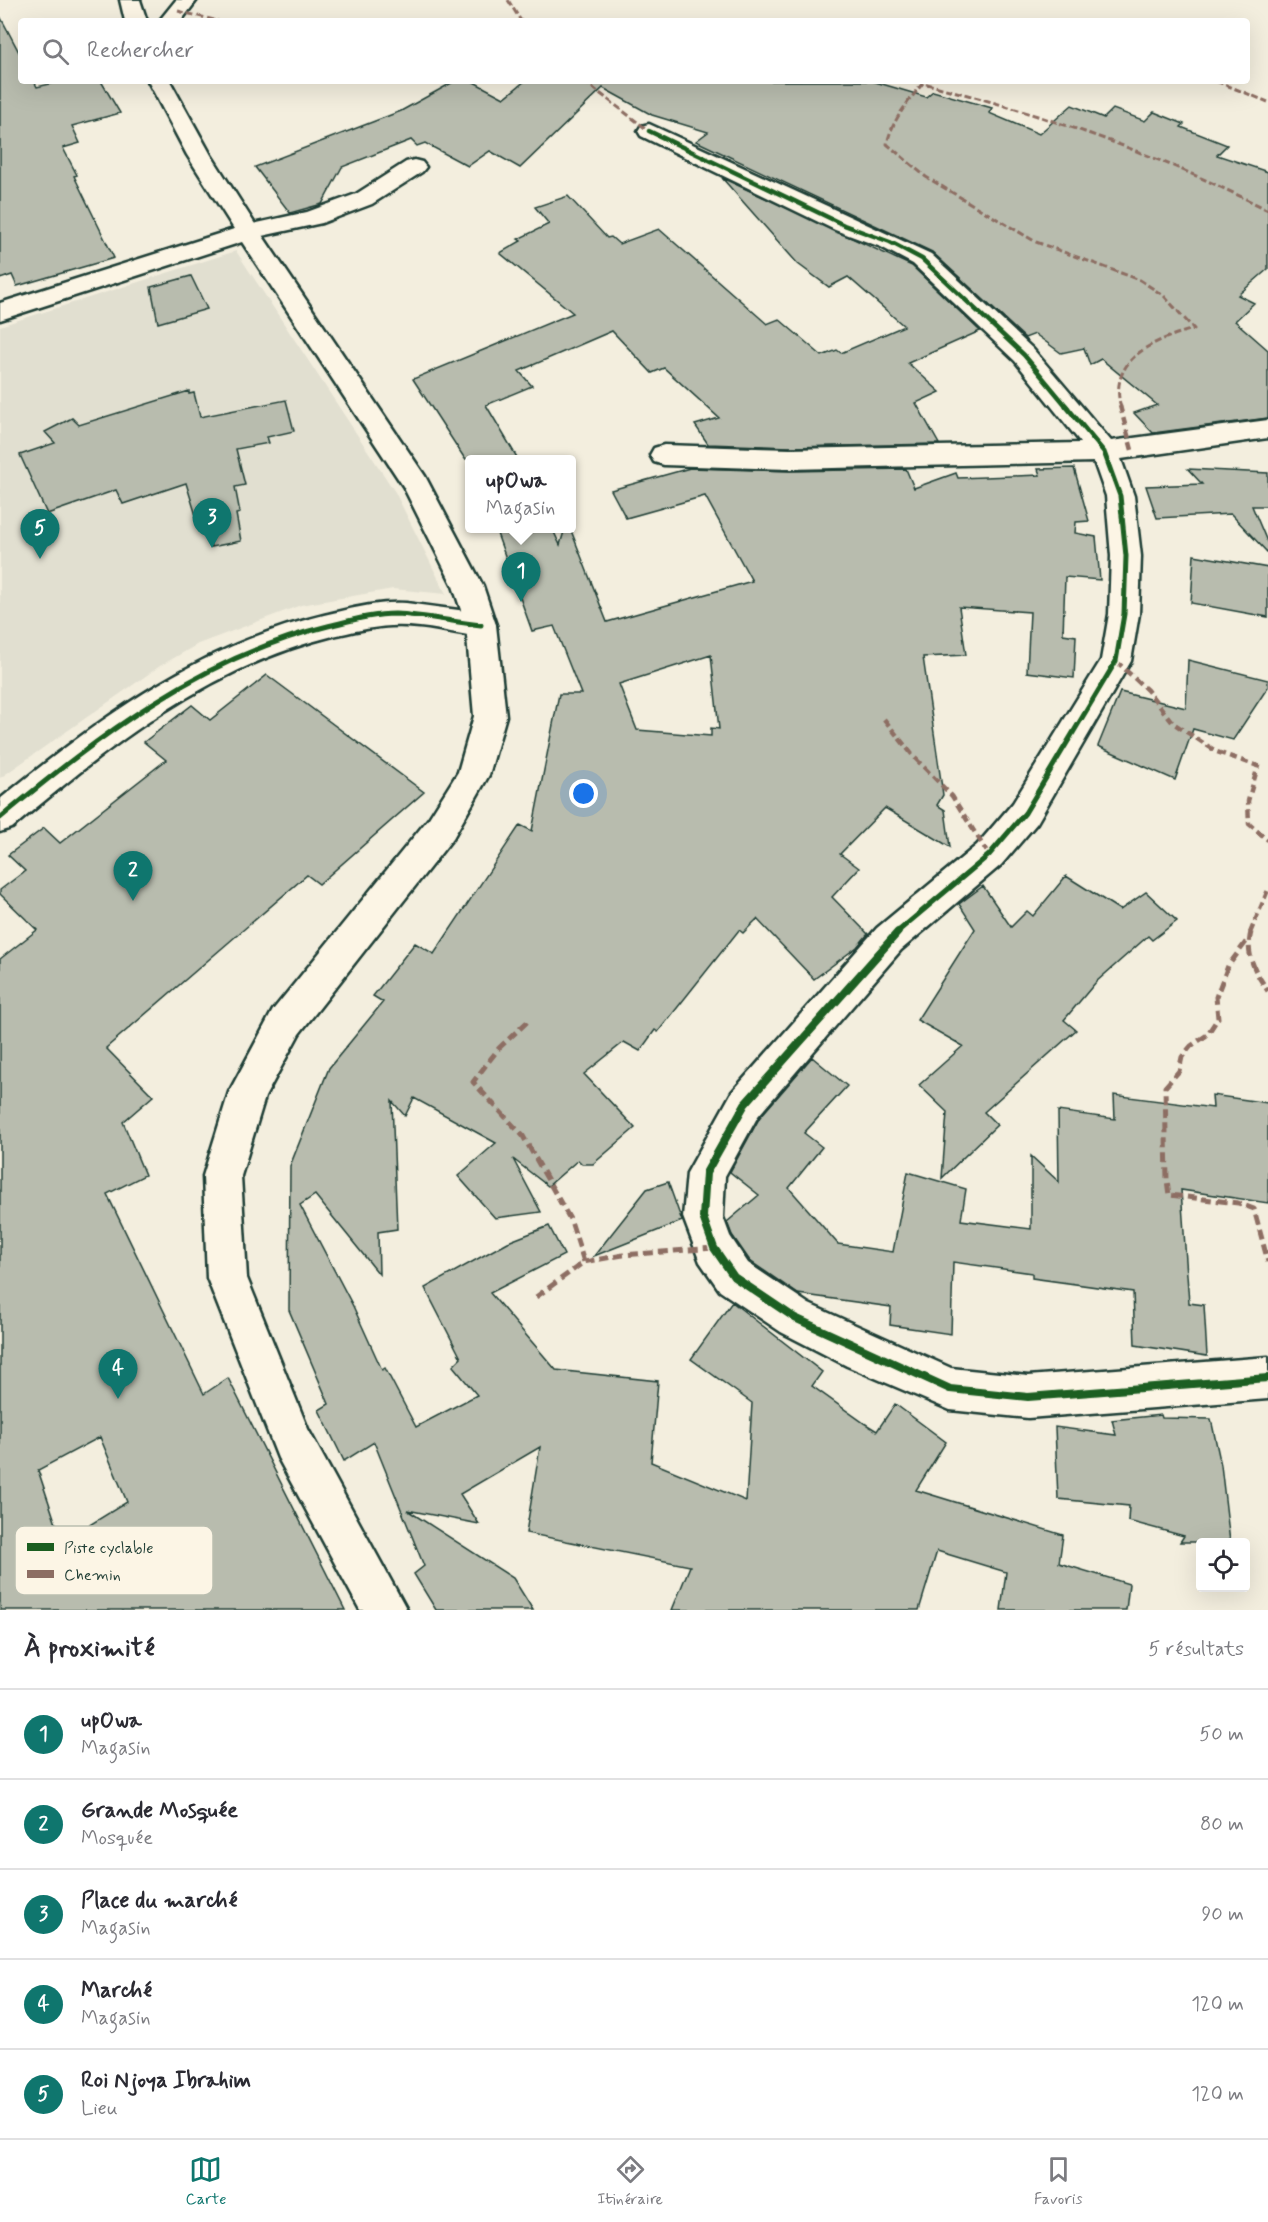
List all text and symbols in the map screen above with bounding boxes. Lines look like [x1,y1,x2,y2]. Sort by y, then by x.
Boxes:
search box [18,18,1250,84]
icon: search [39,35,72,68]
text: Rechercher [87,37,194,65]
popup [465,455,576,533]
text: upOwa [486,467,546,495]
text: Magasin [486,495,555,522]
pin: 3 [192,498,232,548]
pin: 5 [20,510,60,559]
pin: 1 [502,552,540,602]
your location [569,779,598,808]
pin: 2 [114,852,152,901]
pin: 4 [98,1350,138,1399]
legend [15,1526,213,1595]
text: Piste cyclable [64,1538,153,1559]
map controls [1196,1538,1250,1592]
button: locate [1196,1538,1250,1592]
text: Chemin [64,1565,121,1586]
text: À proximité [24,1632,155,1666]
text: 5 résultats [1148,1636,1244,1663]
text: upOwa [81,1707,142,1735]
text: 1 [39,1721,48,1748]
text: 50 m [1199,1721,1244,1748]
text: Magasin [81,1735,151,1762]
text: Grande Mosquée [81,1797,238,1825]
text: 2 [39,1811,48,1838]
text: 80 m [1200,1811,1244,1838]
text: Mosquée [81,1825,153,1852]
text: Place du marché [81,1887,237,1915]
text: 3 [39,1901,48,1928]
text: 90 m [1201,1901,1244,1928]
text: Magasin [81,1915,151,1942]
text: Marché [81,1977,152,2005]
text: 4 [38,1991,49,2018]
text: 120 m [1191,1991,1244,2018]
text: Magasin [81,2005,151,2032]
text: Roi Njoya Ibrahim [81,2067,251,2095]
text: 5 [38,2081,50,2108]
text: 120 m [1191,2081,1244,2108]
text: Lieu [81,2095,118,2122]
tab: Carte [185,2153,226,2210]
tab: Itinéraire [597,2153,663,2210]
tab: Favoris [1034,2153,1083,2210]

